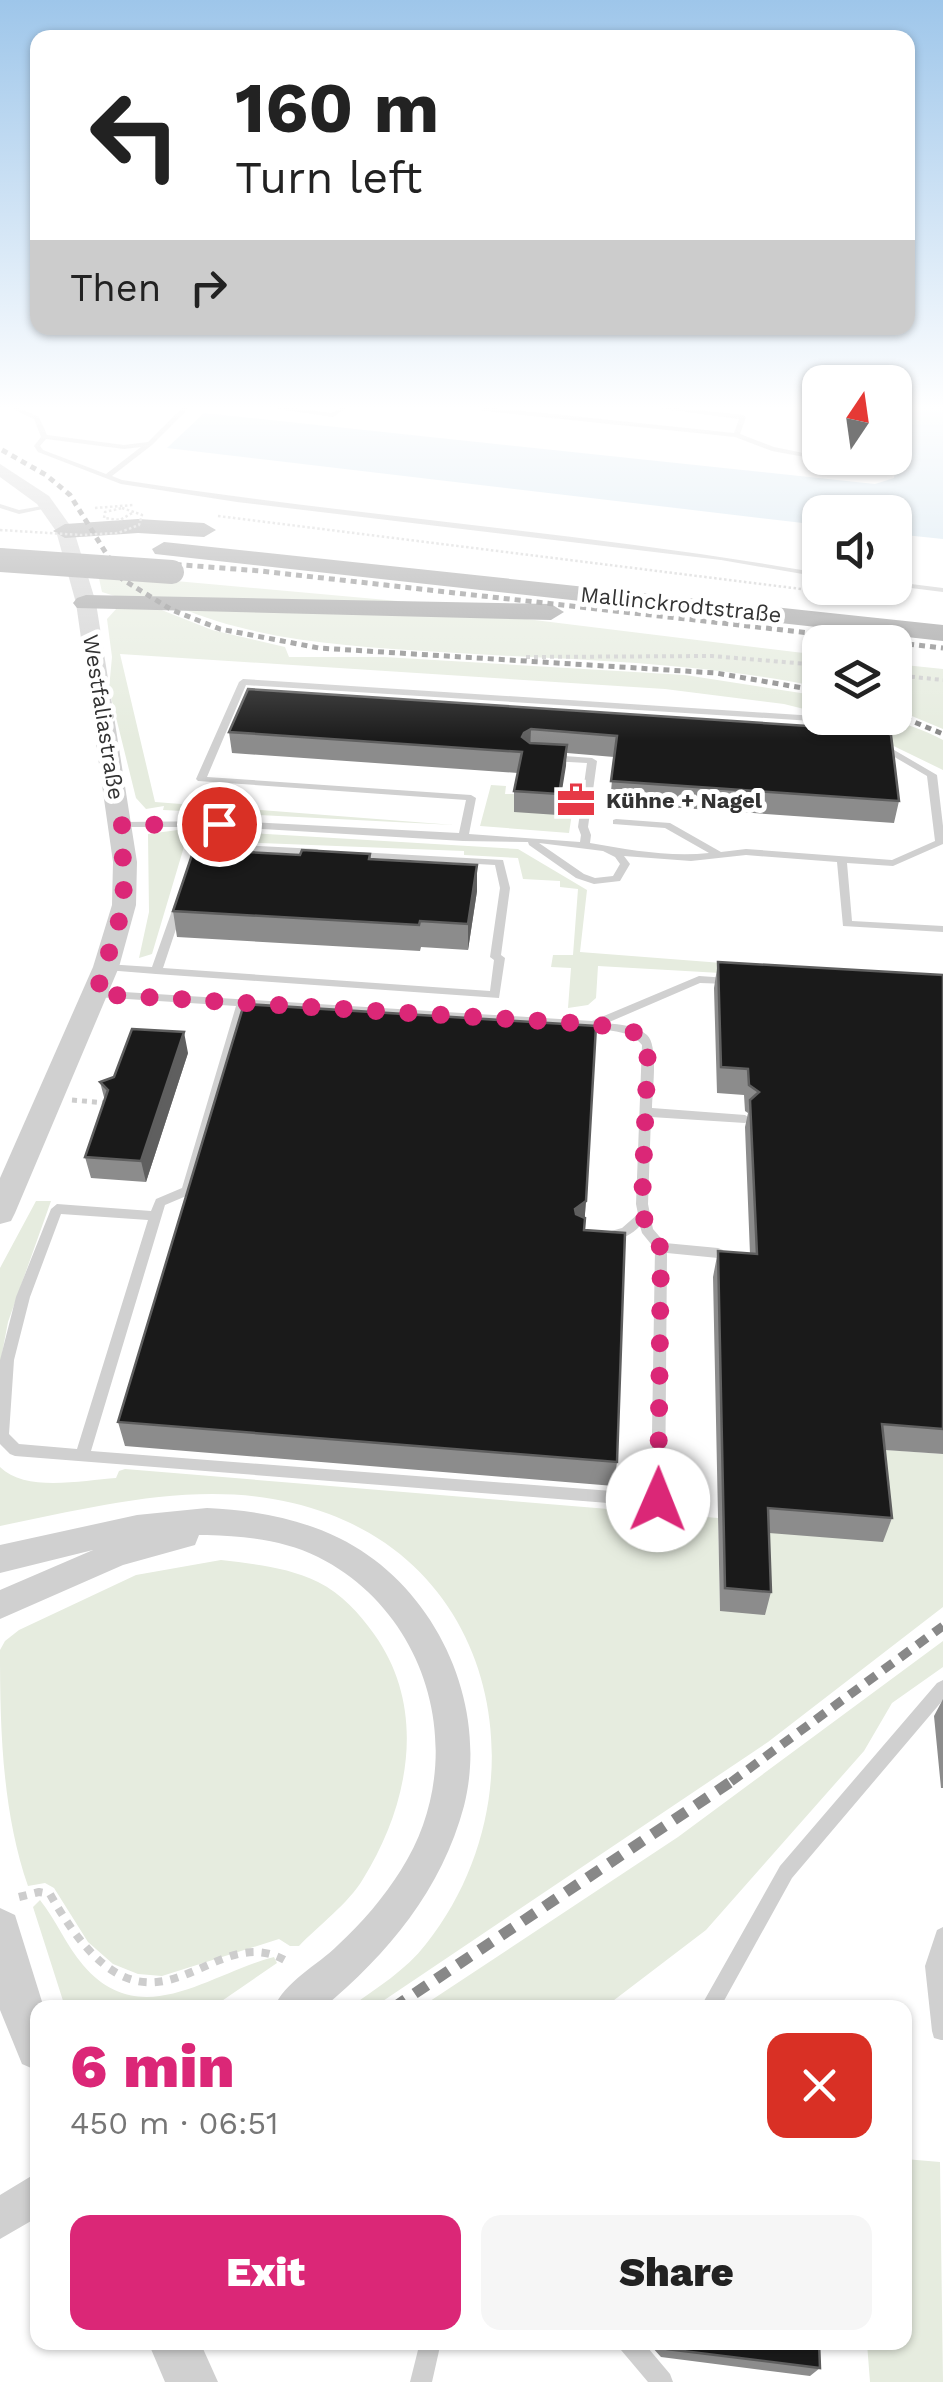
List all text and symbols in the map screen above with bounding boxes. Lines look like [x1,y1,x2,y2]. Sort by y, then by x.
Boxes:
text: 160 m [235,67,439,149]
icon: left [70,70,200,200]
text: Turn left [235,151,422,204]
icon: right [181,260,236,315]
text: Then [70,266,161,310]
north arrow [802,365,912,475]
map controls [802,365,912,735]
button: sound [802,495,912,605]
street label: Mallinckrodtstraße [579,582,783,627]
button: layers [802,625,912,735]
street label: Westfaliastraße [78,633,129,802]
office icon: Kühne + Nagel [555,779,597,821]
pin [177,782,262,867]
place label: Kühne + Nagel [606,788,763,813]
icon: arrive [192,797,247,852]
position arrow [606,1448,710,1552]
text: 6 min [70,2031,235,2102]
button: close [767,2033,872,2138]
text: 450 m · 06:51 [70,2104,278,2142]
button: Exit [70,2215,461,2330]
button: Share [481,2215,872,2330]

